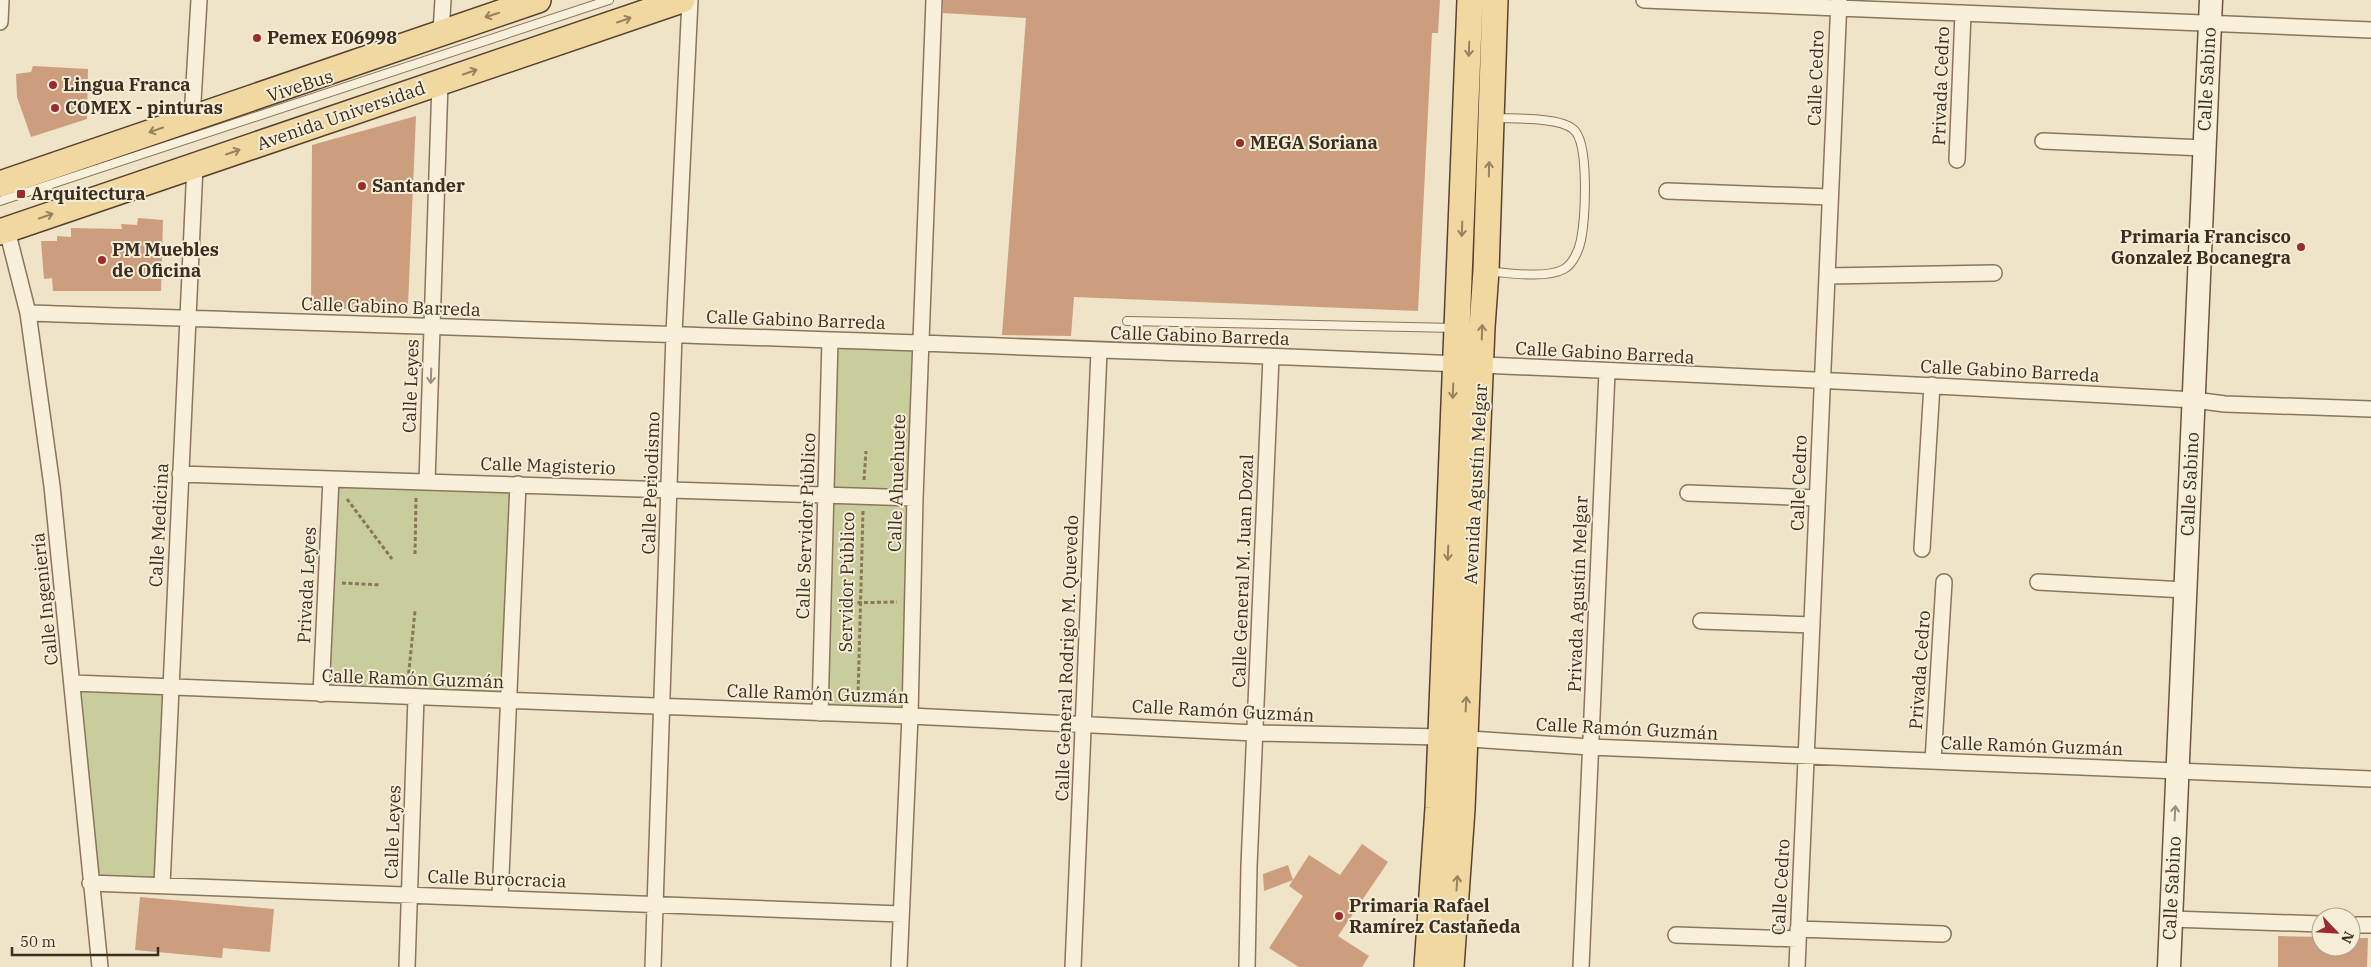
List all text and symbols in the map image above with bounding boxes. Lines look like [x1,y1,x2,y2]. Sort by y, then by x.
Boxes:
one-way arrow [484,11,500,21]
one-way arrow [615,15,631,24]
place label: Pemex E06998 [267,26,397,49]
street label: Privada Cedro [1927,26,1954,146]
street label: Calle Sabino [2192,26,2221,132]
street label: Calle Cedro [1802,29,1829,127]
marker: Pemex E06998 [251,32,263,44]
one-way arrow [1464,40,1473,56]
street label: ViveBus [264,64,336,107]
one-way arrow [462,67,478,77]
place label: Lingua Franca [63,73,191,96]
street label: Avenida Universidad [254,76,428,155]
marker: Lingua Franca [47,79,59,91]
place label: COMEX - pinturas [65,96,223,119]
marker: COMEX - pinturas [49,102,61,114]
one-way arrow [149,126,164,135]
place label: MEGA Soriana [1250,131,1378,154]
marker: MEGA Soriana [1234,137,1246,149]
one-way arrow [225,147,241,157]
one-way arrow [1484,162,1494,178]
place label: Santander [372,174,465,197]
marker: Santander [356,180,368,192]
place label: Arquitectura [31,182,145,205]
marker: Arquitectura [15,188,27,200]
one-way arrow [38,211,54,221]
one-way arrow [1457,220,1466,236]
place label: Primaria Francisco Gonzalez Bocanegra [2111,225,2291,269]
place label: PM Muebles de Oficina [112,238,219,282]
marker: Primaria Francisco Gonzalez Bocanegra [2295,241,2307,253]
marker: PM Muebles de Oficina [96,254,108,266]
street label: Calle Gabino Barreda [301,292,481,321]
street label: Calle Gabino Barreda [706,305,886,334]
street label: Calle Gabino Barreda [1110,321,1290,350]
one-way arrow [1477,324,1486,340]
street label: Calle Gabino Barreda [1515,336,1695,369]
street label: Calle Leyes [397,339,424,433]
street label: Calle Gabino Barreda [1920,354,2100,387]
one-way arrow [426,368,435,384]
one-way arrow [1449,383,1458,399]
street label: Avenida Agustín Melgar [1459,383,1492,585]
street label: Calle Periodismo [637,411,664,555]
street label: Calle Ahuehuete [883,414,910,552]
street label: Calle Sabino [2175,431,2204,537]
street label: Calle Servidor Público [791,432,820,620]
street label: Calle Cedro [1785,434,1812,532]
street label: Calle Magisterio [480,452,616,479]
street label: Calle General M. Juan Dozal [1227,454,1258,688]
street label: Calle Medicina [144,462,173,588]
street label: Privada Agustín Melgar [1563,495,1592,693]
street label: Servidor Público [834,511,859,653]
street label: Calle General Rodrigo M. Quevedo [1050,514,1083,802]
street label: Privada Leyes [292,526,321,644]
street label: Calle Ingeniería [26,531,63,667]
one-way arrow [1443,545,1452,561]
street label: Privada Cedro [1904,610,1935,730]
street label: Calle Ramón Guzmán [321,664,505,693]
street label: Calle Ramón Guzmán [726,679,910,708]
street label: Calle Ramón Guzmán [1131,694,1315,727]
one-way arrow [1461,696,1470,712]
street label: Calle Ramón Guzmán [1535,712,1719,745]
street label: Calle Ramón Guzmán [1940,731,2124,760]
street label: Calle Leyes [379,785,406,879]
one-way arrow [2171,806,2180,822]
street label: Calle Sabino [2157,835,2186,941]
street label: Calle Cedro [1766,838,1795,936]
street label: Calle Burocracia [427,865,567,892]
one-way arrow [1452,876,1461,892]
place label: Primaria Rafael Ramírez Castañeda [1349,894,1520,938]
north arrow [2311,907,2361,957]
marker: Primaria Rafael Ramírez Castañeda [1333,910,1345,922]
scale bar [12,924,159,956]
text: N [2337,929,2358,946]
text: 50 m [20,932,56,951]

